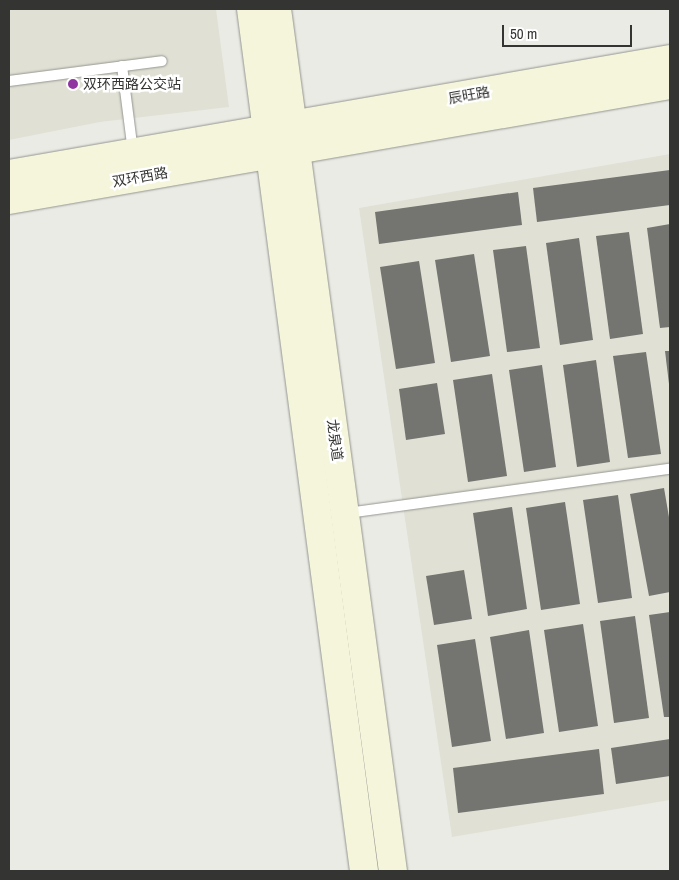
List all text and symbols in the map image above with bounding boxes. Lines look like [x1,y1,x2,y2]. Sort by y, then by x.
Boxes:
scale bar [504,15,634,47]
text: 50 m [510,23,537,44]
place label: 双环西路公交站 [83,76,181,92]
marker: 双环西路公交站 [67,78,79,90]
street label: 辰旺路 [447,83,491,107]
street label: 双环西路 [111,164,169,190]
street label: 龙泉道 [324,418,346,462]

